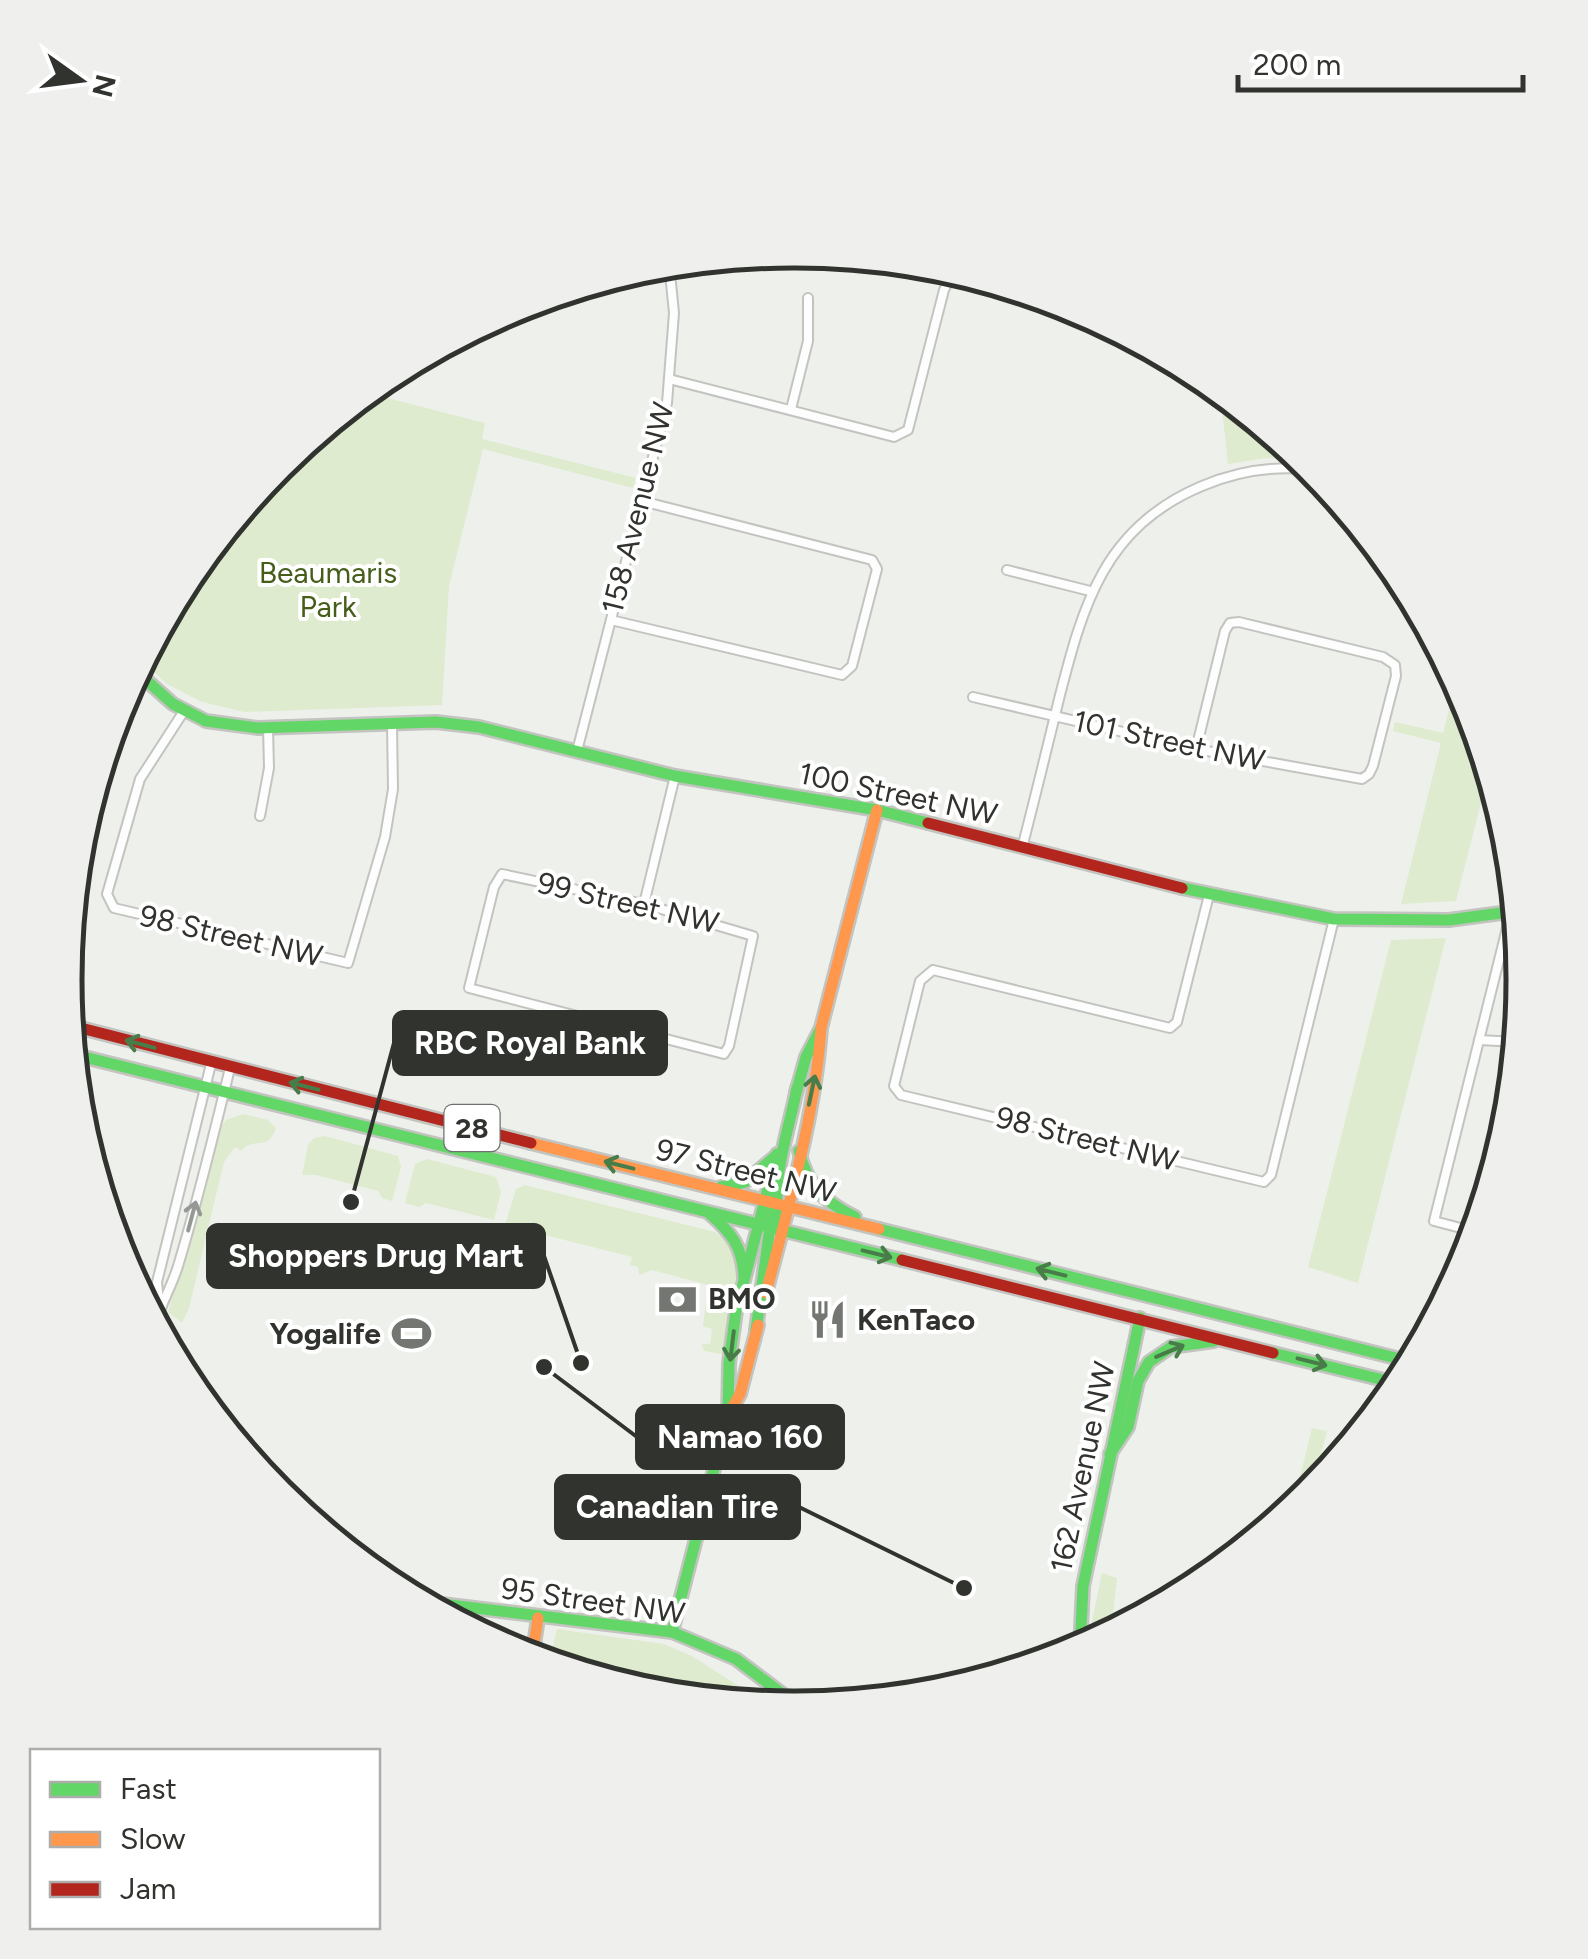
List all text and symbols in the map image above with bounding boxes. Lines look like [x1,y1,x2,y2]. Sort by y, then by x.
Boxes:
north arrow [30,30,130,130]
scale bar [1238,30,1523,92]
text: 200 m [1253,46,1341,83]
text: N [85,71,123,101]
street label: 158 Avenue NW [593,398,682,617]
park label: Beaumaris Park [259,554,397,625]
street label: 101 Street NW [1070,702,1268,779]
street label: 100 Street NW [796,754,1001,833]
street label: 99 Street NW [534,864,722,941]
street label: 98 Street NW [136,897,326,975]
callout: RBC Royal Bank [394,1012,666,1074]
text: RBC Royal Bank [414,1024,647,1062]
one-way arrow [125,1033,156,1052]
one-way arrow [803,1075,822,1107]
one-way arrow [289,1076,321,1094]
street label: 98 Street NW [992,1098,1182,1179]
road number: 28 [444,1105,500,1151]
street label: 97 Street NW [652,1130,840,1211]
one-way arrow [604,1155,636,1173]
one-way arrow [184,1201,203,1232]
callout: Shoppers Drug Mart [208,1225,544,1287]
text: Shoppers Drug Mart [228,1237,524,1275]
one-way arrow [861,1245,892,1264]
one-way arrow [1036,1262,1068,1280]
bank icon: BMO [657,1278,699,1320]
place label: BMO [708,1280,776,1317]
restaurant icon: KenTaco [806,1299,848,1341]
place label: KenTaco [857,1301,975,1338]
sports icon: Yogalife [390,1313,432,1355]
place label: Yogalife [269,1315,381,1352]
one-way arrow [722,1329,740,1362]
one-way arrow [1154,1341,1185,1359]
one-way arrow [1295,1354,1327,1372]
street label: 162 Avenue NW [1042,1358,1123,1576]
callout: Namao 160 [637,1406,843,1468]
text: Namao 160 [657,1418,823,1456]
callout: Canadian Tire [556,1476,799,1538]
text: Canadian Tire [576,1488,779,1526]
street label: 95 Street NW [499,1569,687,1632]
legend [30,1749,380,1929]
text: Fast [120,1770,177,1807]
text: Slow [120,1820,186,1857]
text: Jam [120,1870,176,1907]

